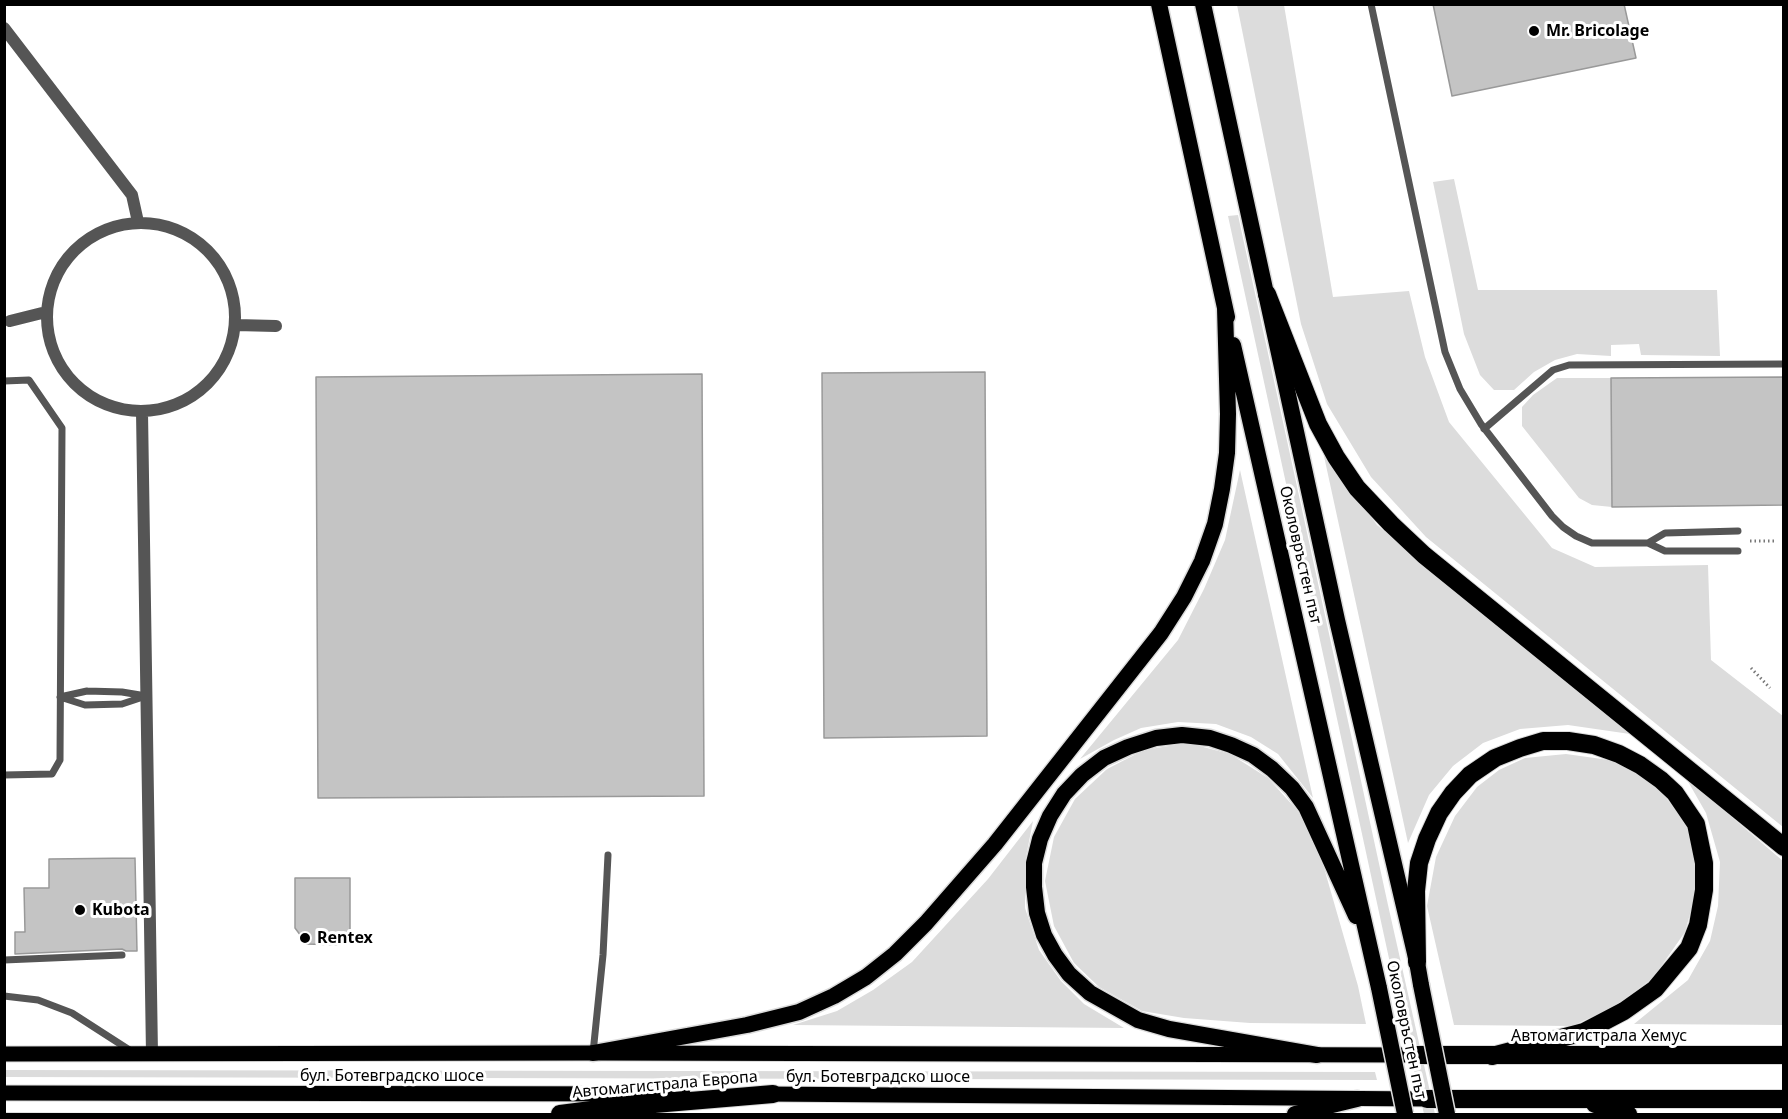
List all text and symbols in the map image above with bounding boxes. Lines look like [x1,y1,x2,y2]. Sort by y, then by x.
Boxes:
place label: Mr. Bricolage [1546,21,1649,41]
marker: Mr. Bricolage [1527,24,1541,38]
street label: Околовръстен път [1275,484,1325,626]
place label: Kubota [92,900,150,920]
marker: Kubota [73,903,87,917]
place label: Rentex [317,928,373,948]
marker: Rentex [298,931,312,945]
street label: Околовръстен път [1382,959,1430,1101]
street label: Автомагистрала Хемус [1511,1026,1687,1046]
street label: бул. Ботевградско шосе [300,1066,484,1086]
street label: Автомагистрала Европа [571,1067,759,1103]
street label: бул. Ботевградско шосе [786,1067,970,1087]

